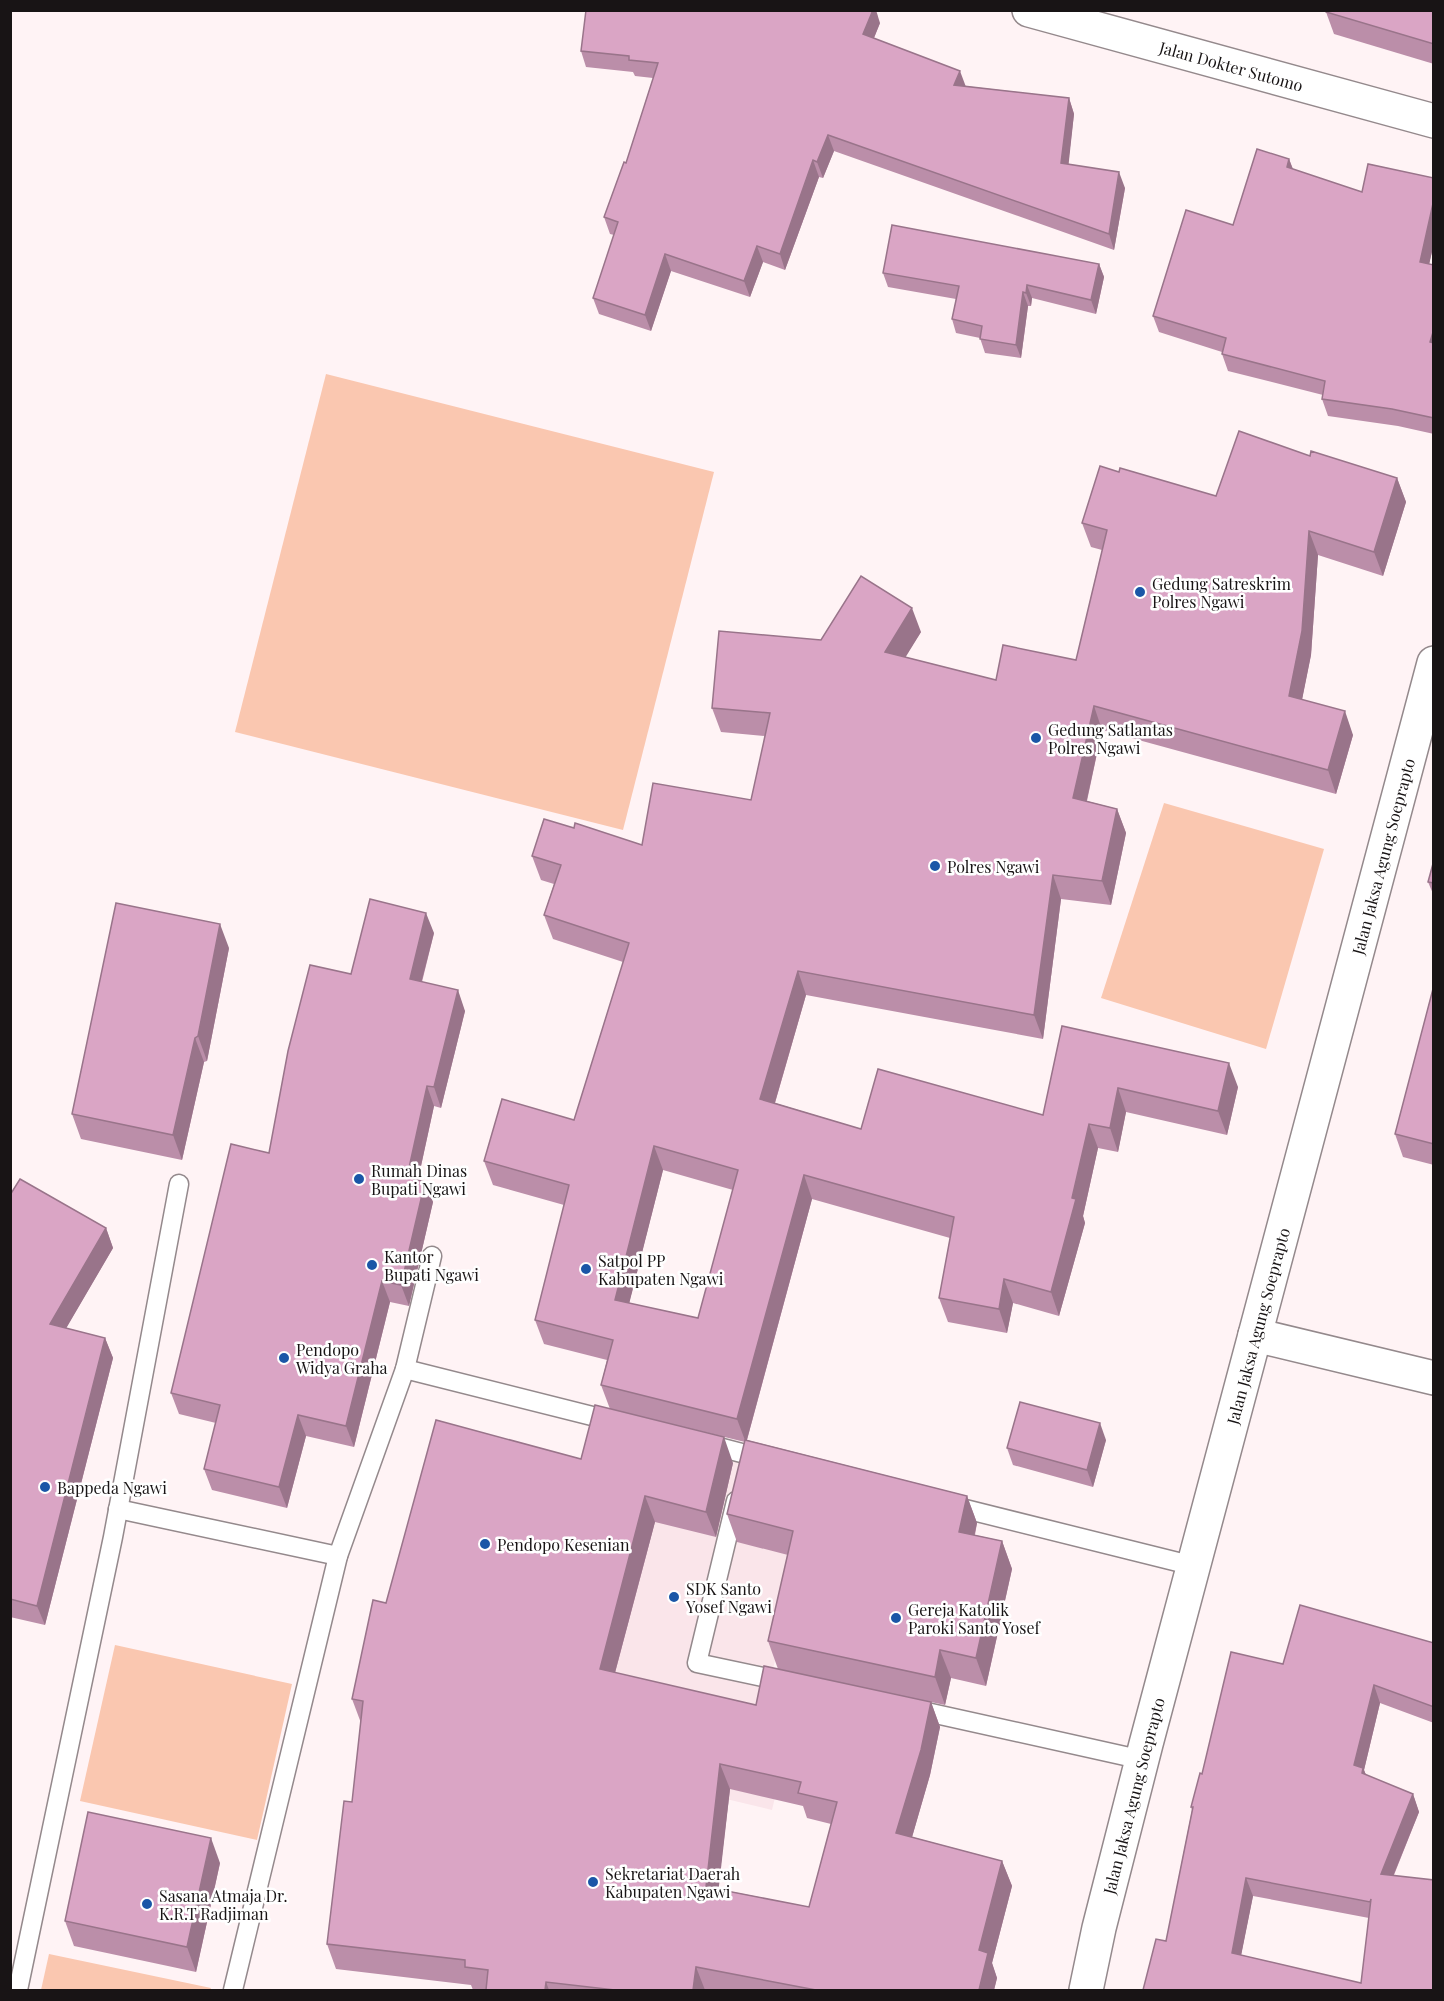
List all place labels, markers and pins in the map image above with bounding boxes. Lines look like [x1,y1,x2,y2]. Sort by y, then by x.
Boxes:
place label: Gedung Satreskrim Polres Ngawi [1152,573,1291,612]
marker: Gedung Satreskrim Polres Ngawi [1133,585,1147,599]
place label: Gedung Satlantas Polres Ngawi [1048,719,1173,758]
marker: Gedung Satlantas Polres Ngawi [1029,731,1043,745]
place label: Polres Ngawi [947,856,1040,877]
marker: Polres Ngawi [928,859,942,873]
place label: Rumah Dinas Bupati Ngawi [371,1160,467,1199]
marker: Rumah Dinas Bupati Ngawi [352,1172,366,1186]
place label: Kantor Bupati Ngawi [384,1246,479,1285]
place label: Satpol PP Kabupaten Ngawi [598,1250,724,1289]
marker: Kantor Bupati Ngawi [365,1258,379,1272]
marker: Satpol PP Kabupaten Ngawi [579,1262,593,1276]
place label: Pendopo Widya Graha [295,1339,388,1378]
marker: Pendopo Widya Graha [277,1351,291,1365]
place label: Bappeda Ngawi [57,1477,167,1498]
marker: Bappeda Ngawi [38,1480,52,1494]
place label: Pendopo Kesenian [497,1534,630,1555]
marker: Pendopo Kesenian [478,1537,492,1551]
place label: SDK Santo Yosef Ngawi [685,1578,772,1617]
marker: SDK Santo Yosef Ngawi [667,1590,681,1604]
place label: Gereja Katolik Paroki Santo Yosef [908,1599,1042,1638]
marker: Gereja Katolik Paroki Santo Yosef [889,1611,903,1625]
place label: Sekretariat Daerah Kabupaten Ngawi [605,1863,741,1902]
marker: Sekretariat Daerah Kabupaten Ngawi [586,1875,600,1889]
place label: Sasana Atmaja Dr. K.R.T Radjiman [159,1885,288,1924]
marker: Sasana Atmaja Dr. K.R.T Radjiman [140,1897,154,1911]

